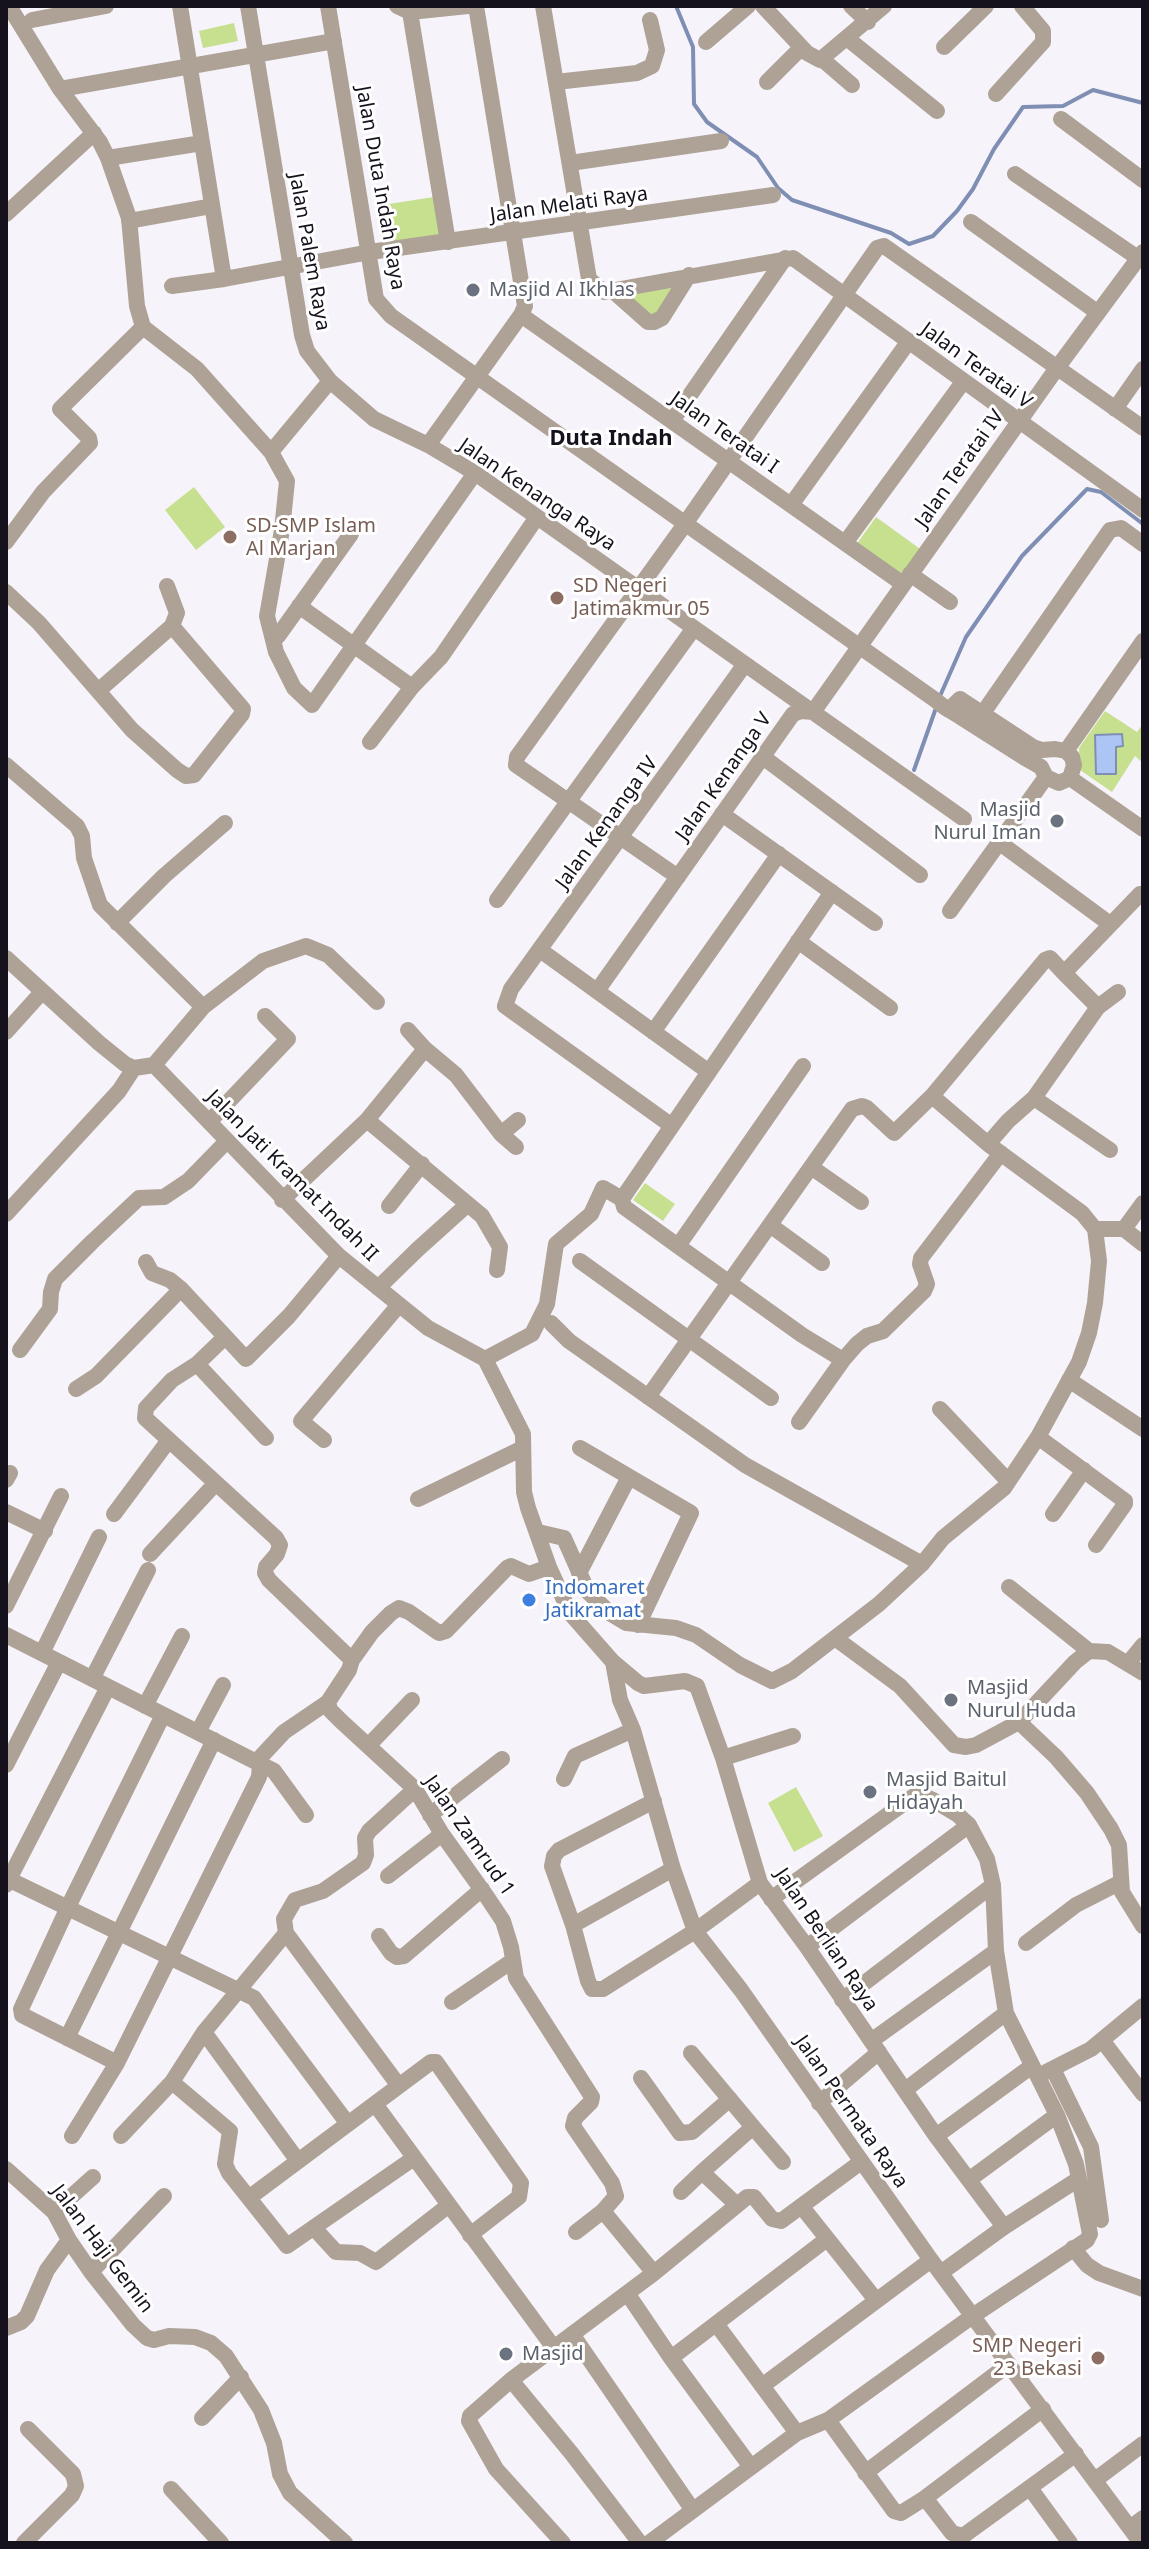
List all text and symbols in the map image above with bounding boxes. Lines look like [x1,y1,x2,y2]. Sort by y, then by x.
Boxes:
street label: Jalan Duta Indah Raya [350,84,410,292]
street label: Jalan Palem Raya [283,171,335,333]
street label: Jalan Melati Raya [489,182,649,228]
place label: Masjid Al Ikhlas [489,278,635,302]
marker: Masjid Al Ikhlas [464,281,482,299]
street label: Jalan Teratai V [916,318,1036,414]
street label: Jalan Teratai I [665,387,783,479]
street label: Jalan Teratai IV [911,405,1009,533]
district label: Duta Indah [549,426,673,452]
street label: Jalan Kenanga Raya [454,434,620,556]
place label: SD-SMP Islam Al Marjan [246,514,376,561]
marker: SD-SMP Islam Al Marjan [221,528,239,546]
place label: SD Negeri Jatimakmur 05 [573,574,710,621]
marker: SD Negeri Jatimakmur 05 [548,589,566,607]
street label: Jalan Kenanga V [671,708,777,846]
street label: Jalan Kenanga IV [551,752,663,894]
place label: Masjid Nurul Iman [933,798,1041,845]
marker: Masjid Nurul Iman [1048,812,1066,830]
street label: Jalan Jati Kramat Indah II [201,1085,383,1267]
place label: Indomaret Jatikramat [545,1576,645,1623]
marker: Indomaret Jatikramat [520,1591,538,1609]
place label: Masjid Nurul Huda [967,1676,1076,1723]
marker: Masjid Nurul Huda [942,1691,960,1709]
place label: Masjid Baitul Hidayah [886,1768,1007,1815]
street label: Jalan Zamrud 1 [419,1771,519,1901]
marker: Masjid Baitul Hidayah [861,1783,879,1801]
street label: Jalan Berlian Raya [769,1864,883,2016]
street label: Jalan Permata Raya [789,2031,913,2193]
street label: Jalan Haji Gemin [46,2180,158,2318]
place label: SMP Negeri 23 Bekasi [972,2334,1082,2381]
place label: Masjid [522,2342,584,2366]
marker: Masjid [497,2345,515,2363]
marker: SMP Negeri 23 Bekasi [1089,2349,1107,2367]

